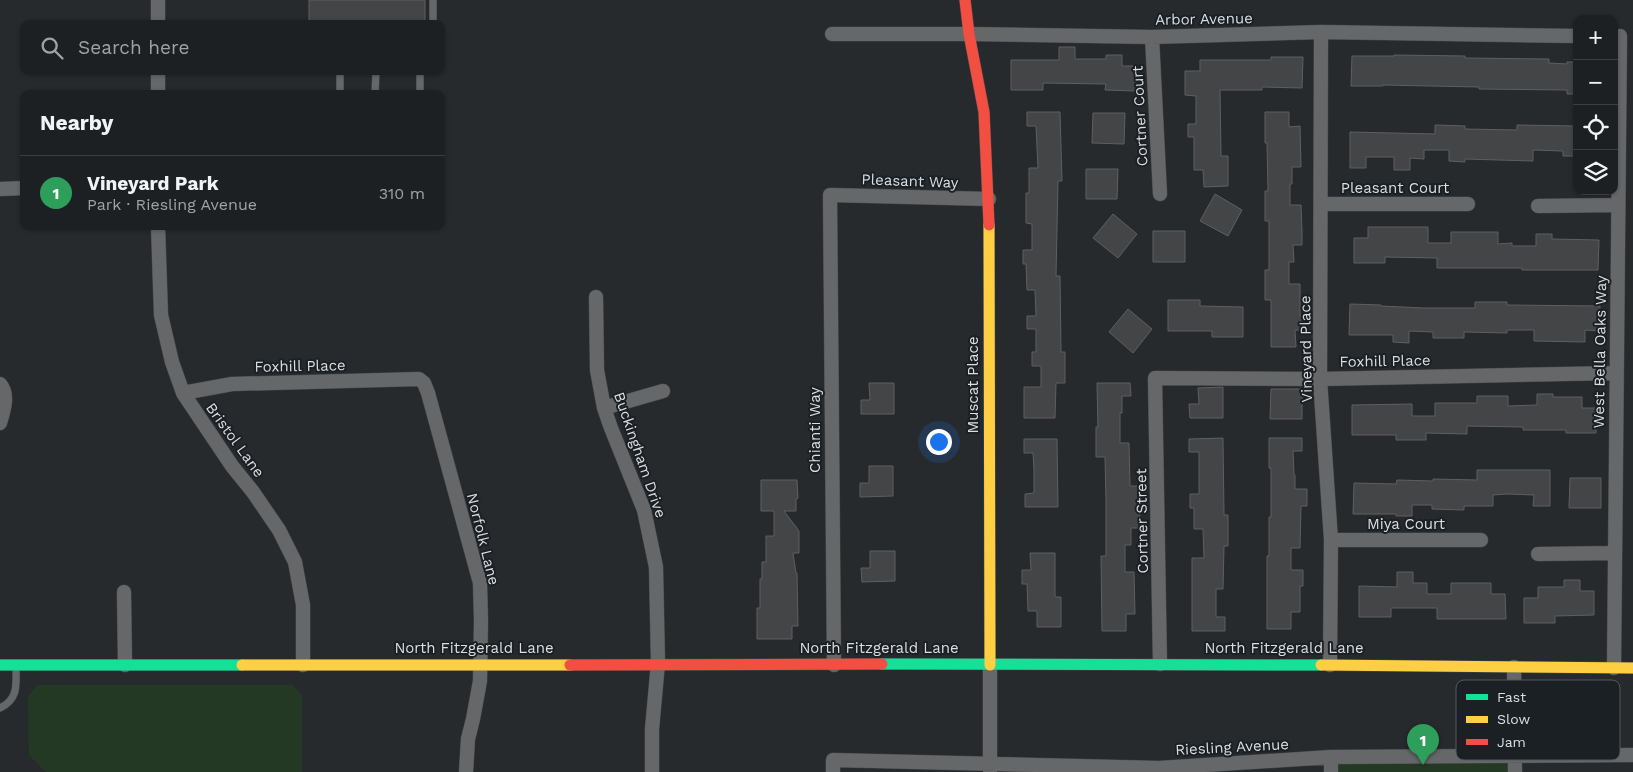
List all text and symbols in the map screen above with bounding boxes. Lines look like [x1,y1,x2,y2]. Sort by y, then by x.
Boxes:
street label: Arbor Avenue [1155,9,1253,29]
map controls [1573,15,1618,195]
button: + [1573,15,1618,60]
search box [20,20,445,75]
icon: search [38,34,66,62]
text: Search here [78,36,189,59]
button: − [1573,60,1618,105]
street label: Cortner Court [1128,65,1152,167]
button: locate [1573,105,1618,150]
text: Nearby [40,110,113,135]
button: layers [1573,150,1618,195]
street label: Pleasant Way [861,170,959,192]
text: Vineyard Park [87,172,219,195]
street label: Pleasant Court [1341,179,1450,197]
text: 1 [53,184,59,203]
text: 310 m [379,184,425,203]
text: Park · Riesling Avenue [87,195,257,214]
street label: West Bella Oaks Way [1590,275,1610,429]
street label: Vineyard Place [1296,295,1316,403]
street label: Muscat Place [964,336,982,434]
street label: Foxhill Place [1339,351,1431,371]
street label: Foxhill Place [254,356,346,376]
street label: Chianti Way [806,387,824,473]
street label: Buckingham Drive [610,390,670,520]
street label: Bristol Lane [202,399,268,481]
your location [926,429,952,455]
street label: Cortner Street [1132,468,1152,574]
street label: Norfolk Lane [463,491,503,587]
street label: Miya Court [1367,515,1446,533]
street label: North Fitzgerald Lane [394,639,554,657]
street label: North Fitzgerald Lane [799,639,959,657]
street label: North Fitzgerald Lane [1204,639,1364,657]
legend [1456,680,1620,760]
text: Fast [1497,689,1526,705]
text: Slow [1497,711,1530,727]
pin: 1 [1407,724,1439,765]
text: Jam [1497,734,1526,750]
street label: Riesling Avenue [1175,735,1289,759]

